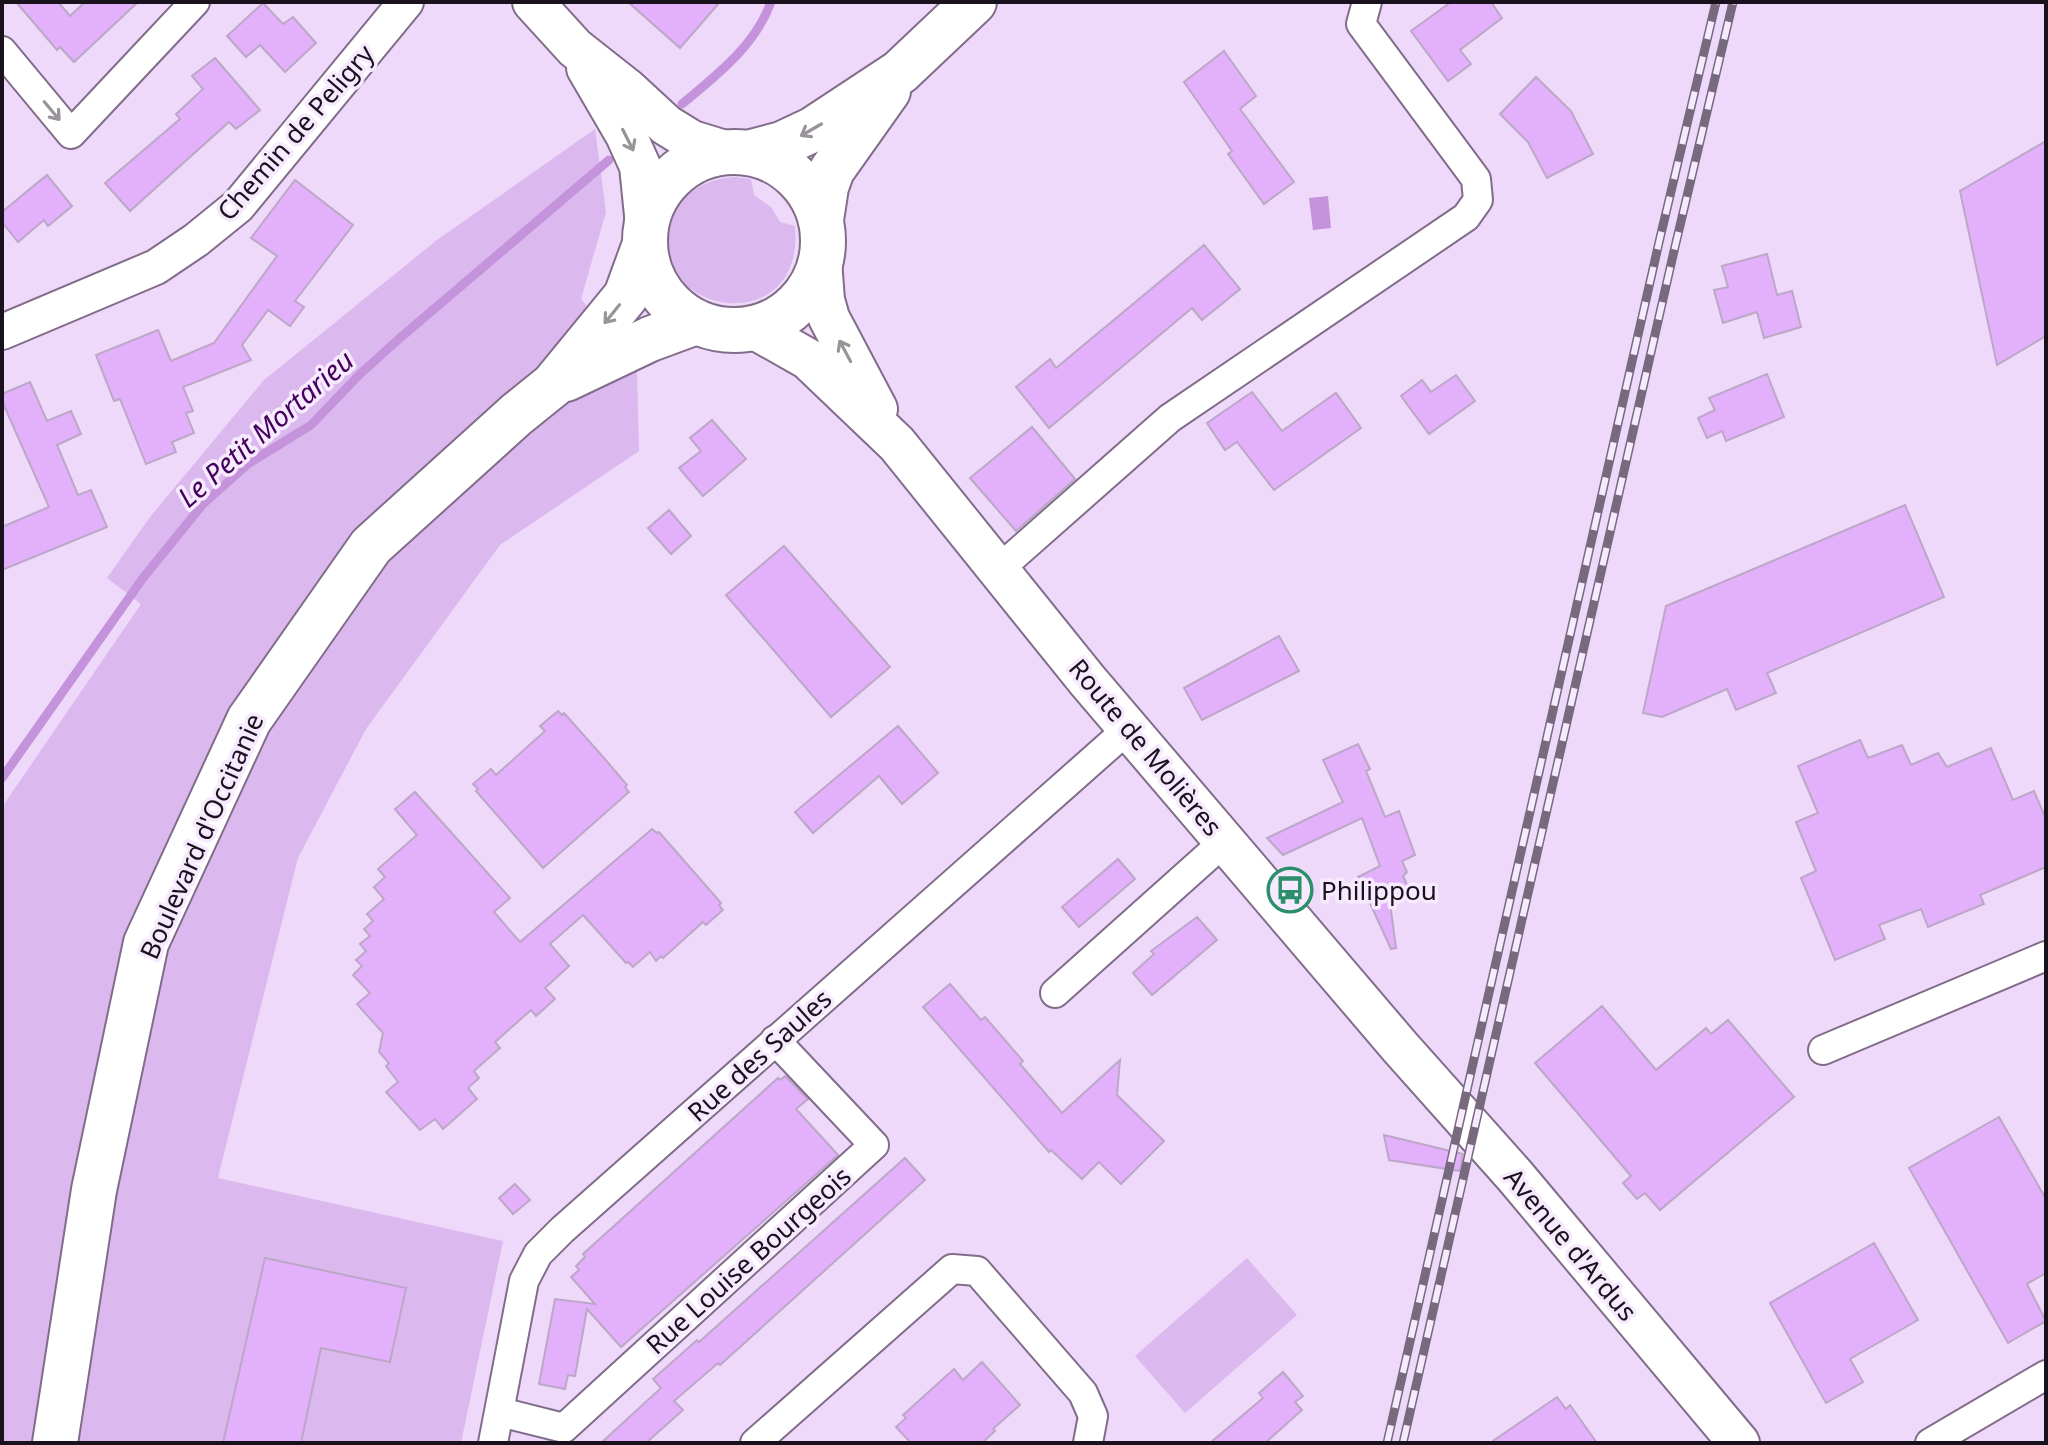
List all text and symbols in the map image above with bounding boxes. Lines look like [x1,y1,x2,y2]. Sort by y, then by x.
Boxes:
street label: Chemin de Peligry [209,36,382,228]
one-way arrow [43,100,61,121]
one-way arrow [800,122,823,138]
one-way arrow [620,127,636,151]
one-way arrow [603,303,620,324]
one-way arrow [836,340,852,364]
water label: Le Petit Mortarieu [169,341,361,515]
street label: Route de Molières [1061,651,1231,843]
street label: Boulevard d'Occitanie [131,707,271,965]
bus stop icon: Philippou [1266,866,1314,914]
place label: Philippou [1321,872,1437,908]
street label: Rue des Saules [679,981,839,1129]
street label: Rue Louise Bourgeois [638,1158,858,1362]
street label: Avenue d'Ardus [1496,1160,1646,1328]

